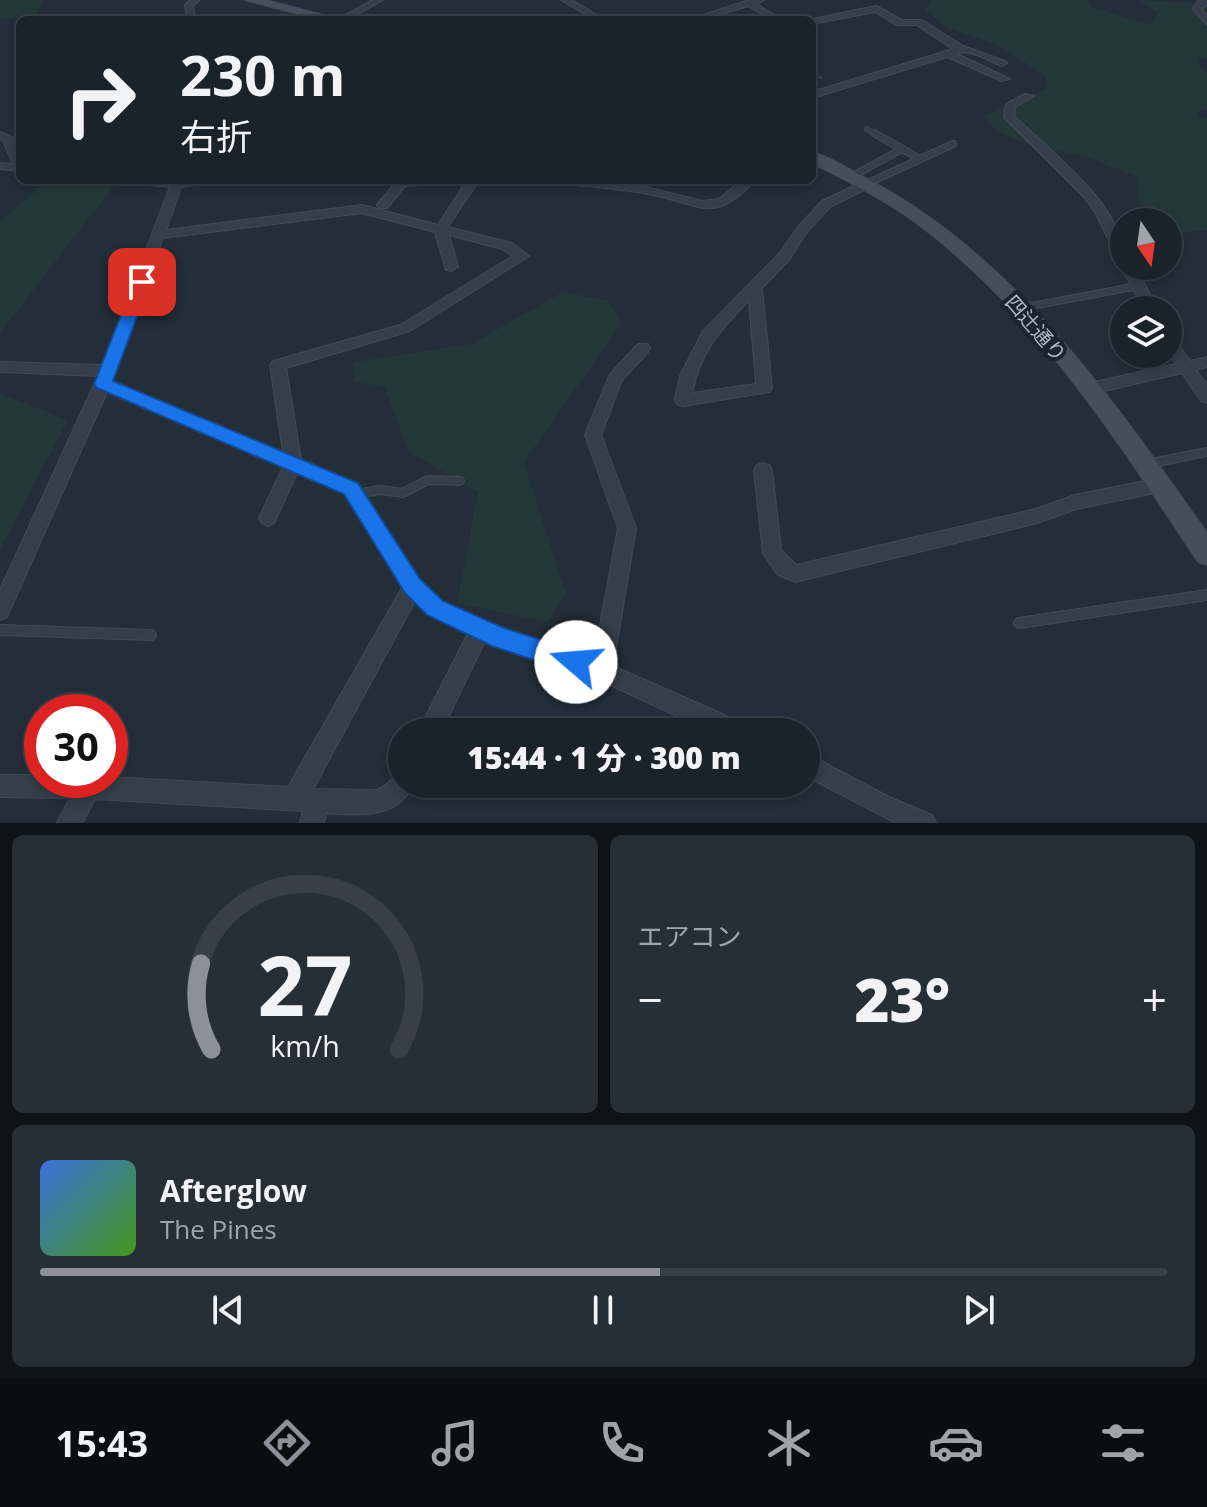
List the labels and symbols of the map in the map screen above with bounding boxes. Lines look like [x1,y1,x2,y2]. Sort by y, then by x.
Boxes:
north arrow [1110,208,1182,280]
pin [108,248,176,316]
street label: 四辻通り [1000,289,1072,367]
position arrow [534,620,618,704]
speed limit sign: 30 [24,694,128,798]

